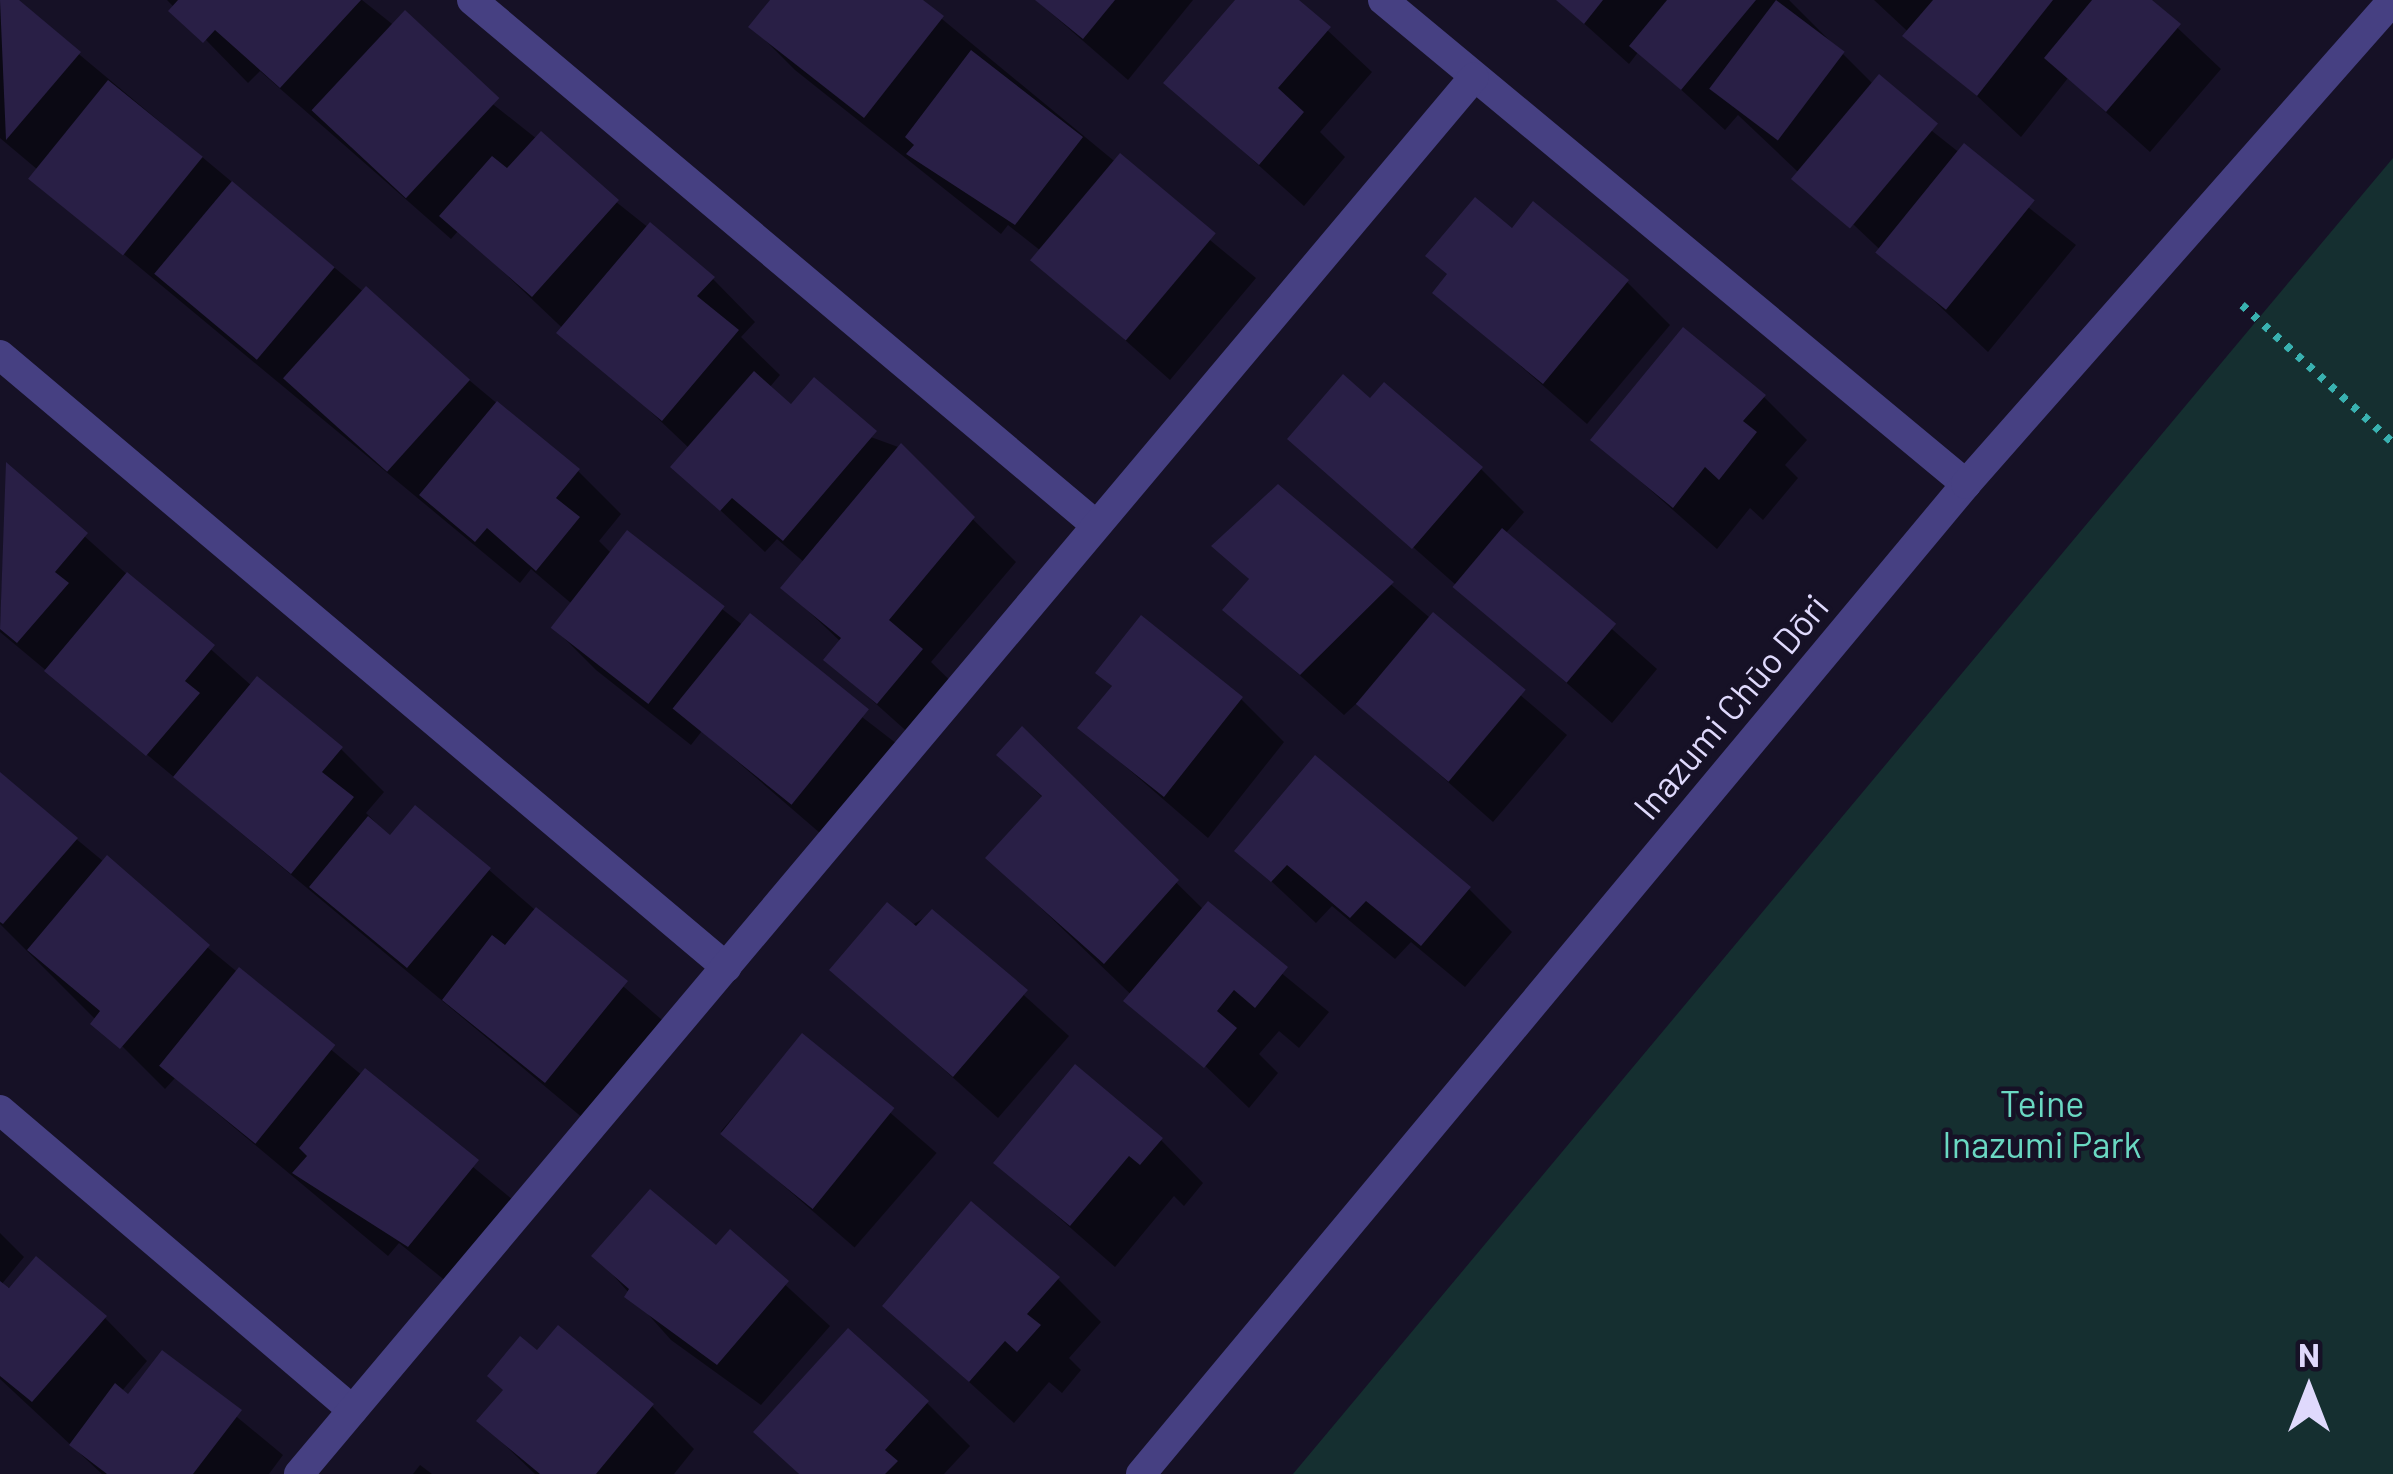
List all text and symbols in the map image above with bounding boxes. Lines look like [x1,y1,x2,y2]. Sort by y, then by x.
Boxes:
street label: Inazumi Chūo Dōri [1623,585,1837,827]
park label: Teine Inazumi Park [1942,1080,2142,1165]
north arrow [2249,1330,2369,1450]
text: N [2298,1334,2320,1374]

